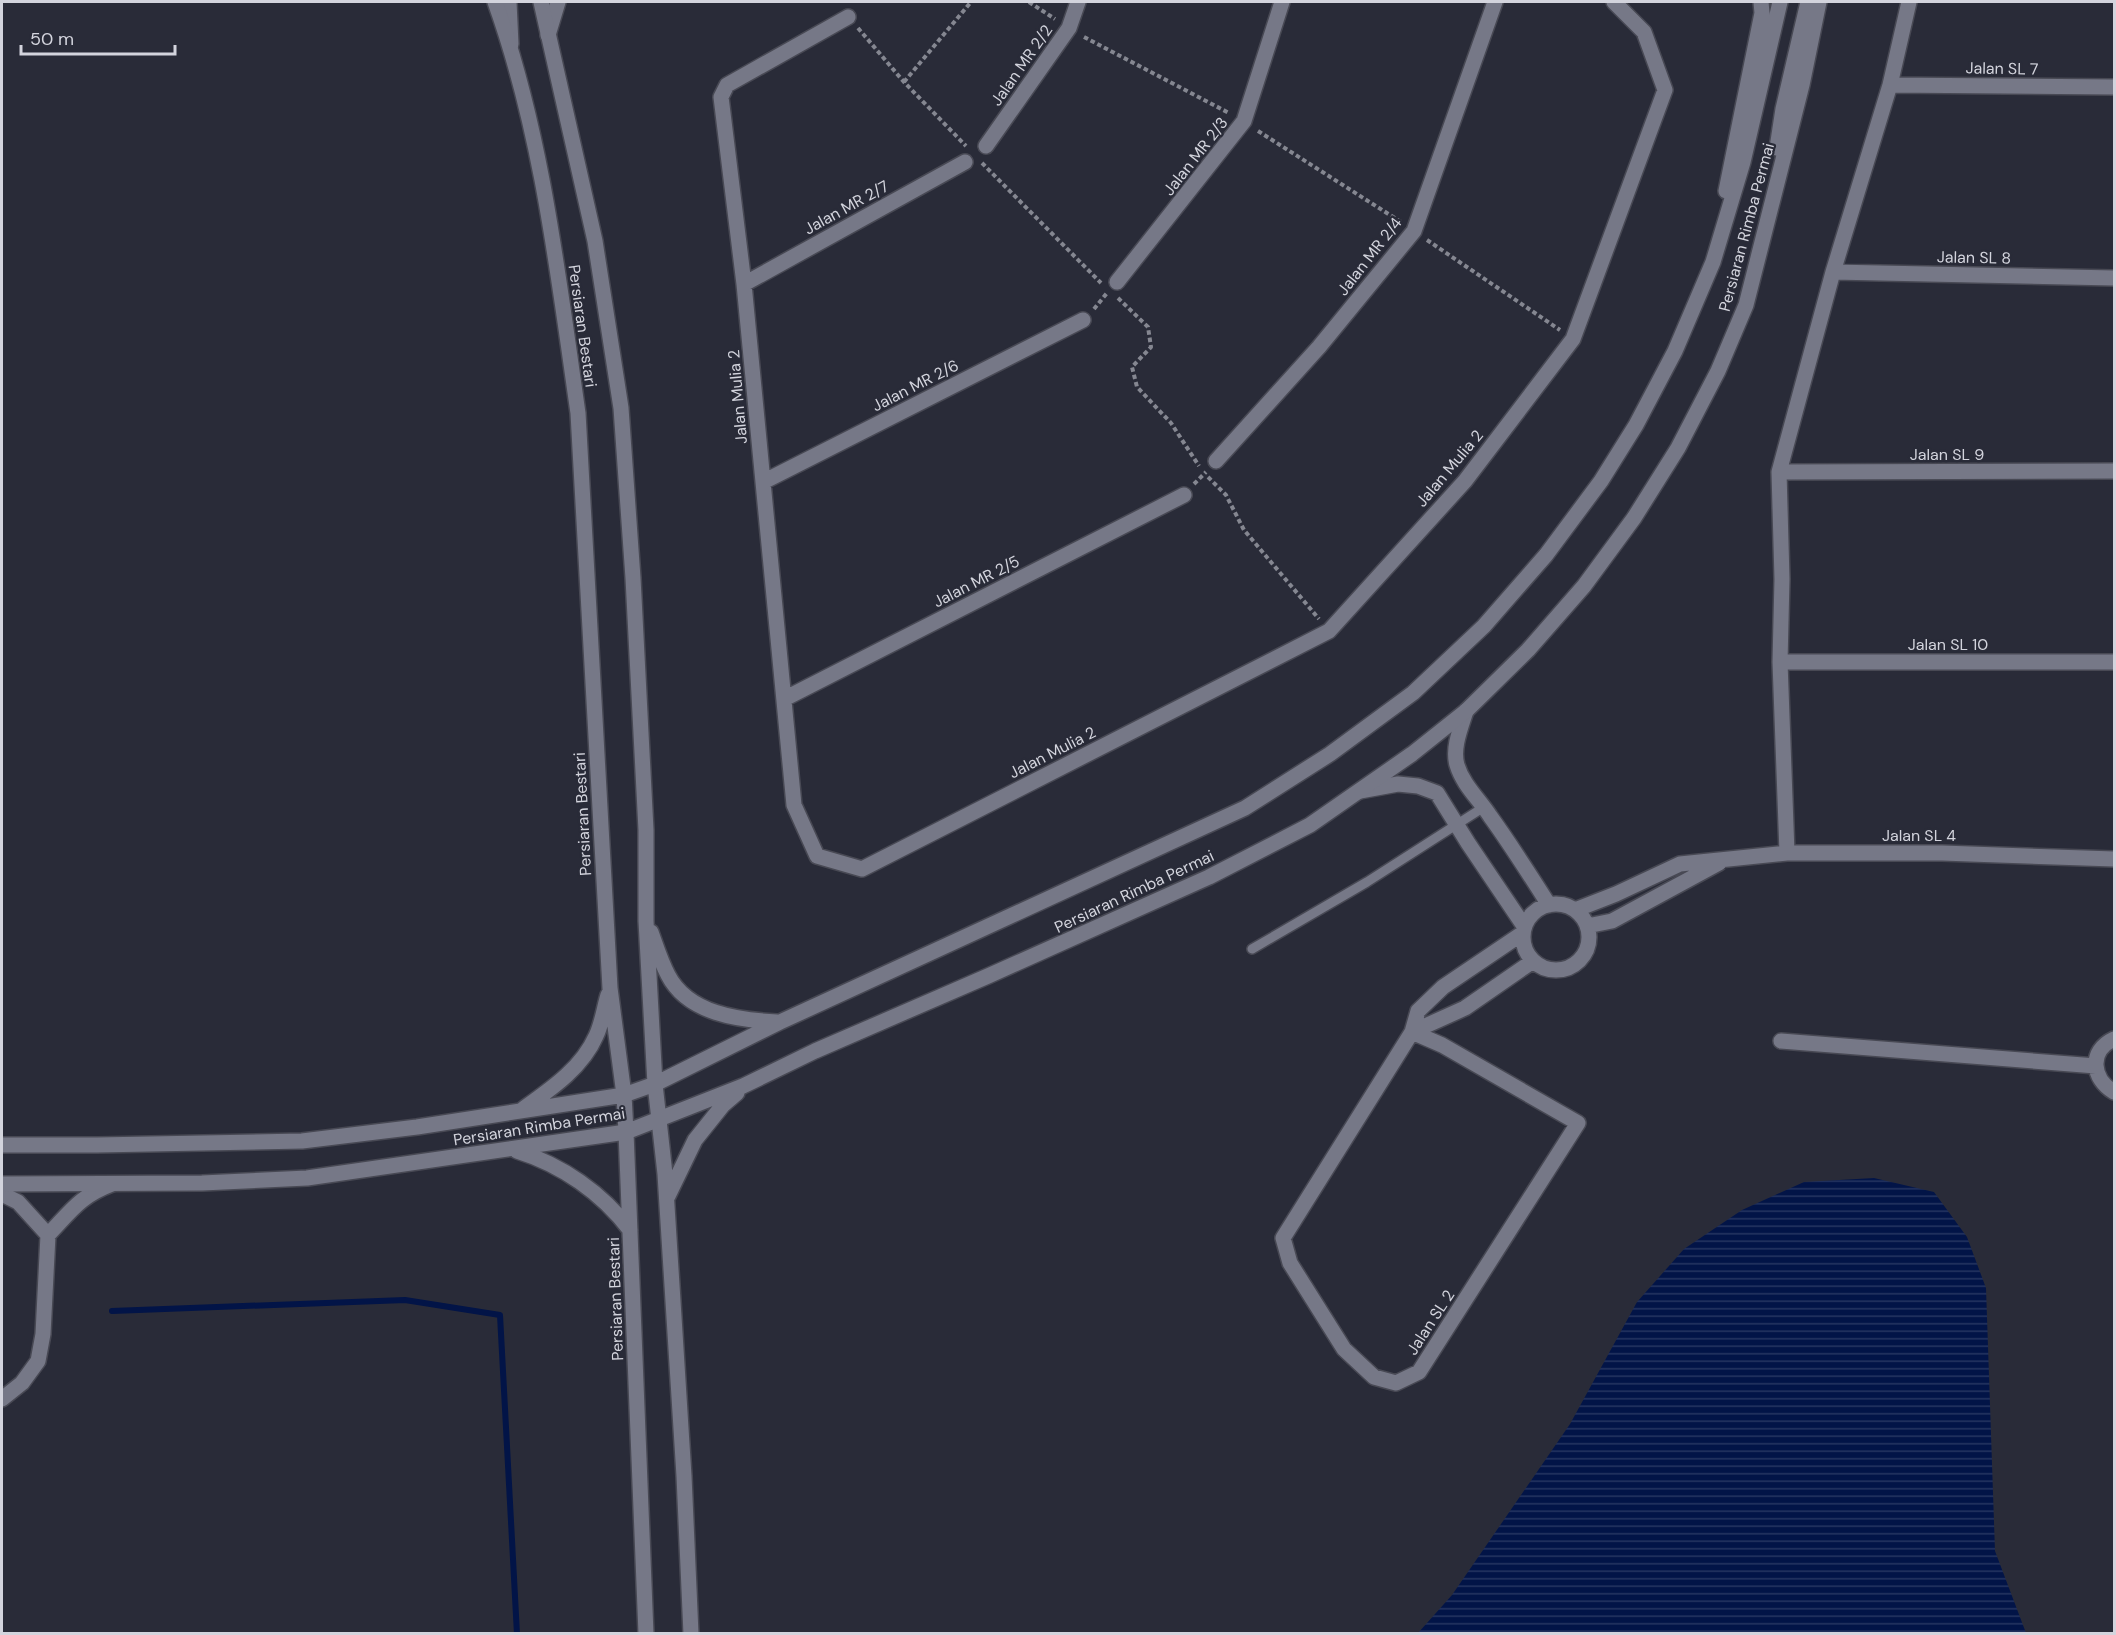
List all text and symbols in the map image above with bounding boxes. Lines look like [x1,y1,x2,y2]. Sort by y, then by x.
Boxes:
scale bar [21,18,176,56]
street label: Jalan MR 2/2 [986,21,1057,110]
text: 50 m [30,27,74,51]
street label: Jalan SL 7 [1965,57,2039,80]
street label: Jalan MR 2/3 [1158,113,1233,200]
street label: Persiaran Rimba Permai [1714,141,1779,314]
street label: Jalan MR 2/7 [800,176,892,239]
street label: Jalan MR 2/4 [1332,213,1407,300]
street label: Jalan SL 8 [1937,246,2011,269]
street label: Persiaran Bestari [564,263,602,389]
street label: Jalan Mulia 2 [723,349,752,445]
street label: Jalan MR 2/6 [868,355,962,416]
street label: Jalan Mulia 2 [1411,425,1488,511]
street label: Jalan SL 9 [1910,444,1984,465]
street label: Jalan MR 2/5 [929,551,1023,612]
street label: Jalan SL 10 [1908,634,1988,655]
street label: Jalan Mulia 2 [1005,722,1099,783]
street label: Persiaran Bestari [569,752,596,876]
street label: Jalan SL 4 [1882,825,1956,846]
street label: Persiaran Rimba Permai [1051,845,1217,938]
street label: Persiaran Rimba Permai [452,1103,626,1150]
street label: Persiaran Bestari [603,1237,628,1361]
street label: Jalan SL 2 [1402,1286,1459,1359]

